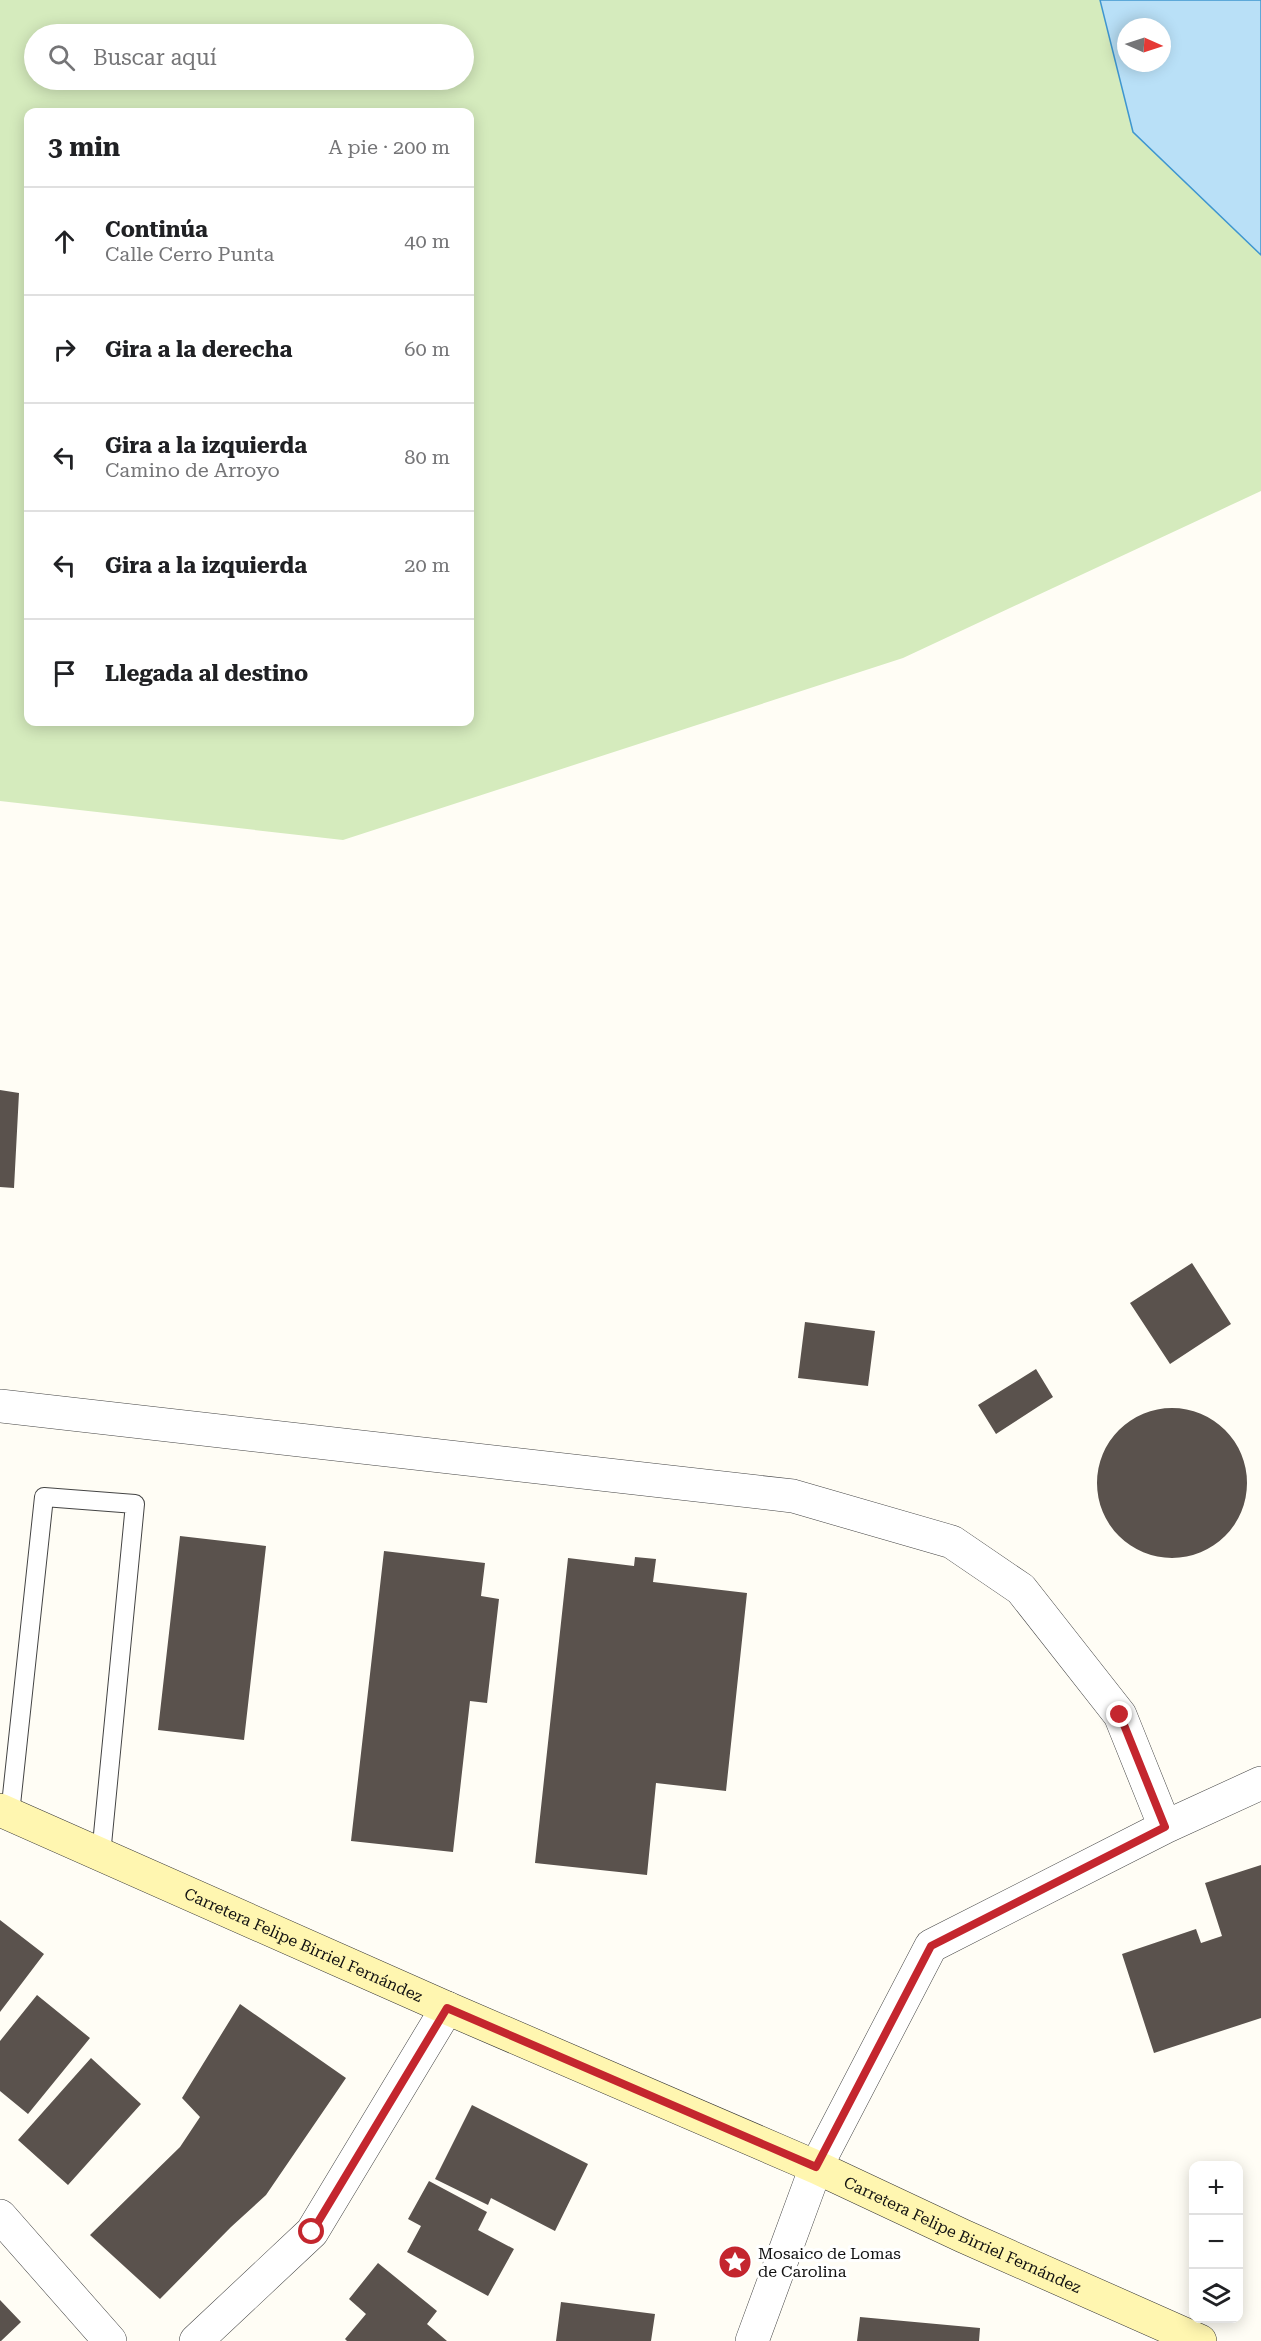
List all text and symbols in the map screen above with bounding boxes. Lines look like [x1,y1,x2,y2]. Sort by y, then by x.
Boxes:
north arrow [1117,18,1171,72]
search box [24,24,474,90]
icon: search [45,41,78,74]
text: Buscar aquí [93,45,217,70]
text: 3 min [48,132,120,162]
text: A pie · 200 m [328,135,450,159]
text: Continúa [105,217,208,242]
icon: ahead [48,225,81,258]
text: 40 m [404,229,450,253]
text: Calle Cerro Punta [105,242,274,266]
icon: right [48,333,81,366]
text: Gira a la derecha [105,337,292,362]
text: 60 m [404,337,450,361]
text: Gira a la izquierda [105,433,307,458]
icon: left [48,441,81,474]
text: 80 m [404,445,450,469]
text: Camino de Arroyo [105,458,280,482]
icon: left [48,549,81,582]
text: Gira a la izquierda [105,553,307,578]
text: 20 m [404,553,450,577]
icon: arrive [48,657,81,690]
text: Llegada al destino [105,661,308,686]
route end [1106,1701,1132,1727]
street label: Carretera Felipe Birriel Fernández [181,1884,426,2006]
map controls [1189,2161,1243,2323]
button: + [1189,2161,1243,2215]
street label: Carretera Felipe Birriel Fernández [841,2172,1084,2297]
button: − [1189,2215,1243,2269]
route start [298,2218,324,2244]
place icon: Mosaico de Lomas de Carolina [717,2244,753,2280]
place label: Mosaico de Lomas de Carolina [758,2244,901,2281]
button: layers [1189,2269,1243,2323]

